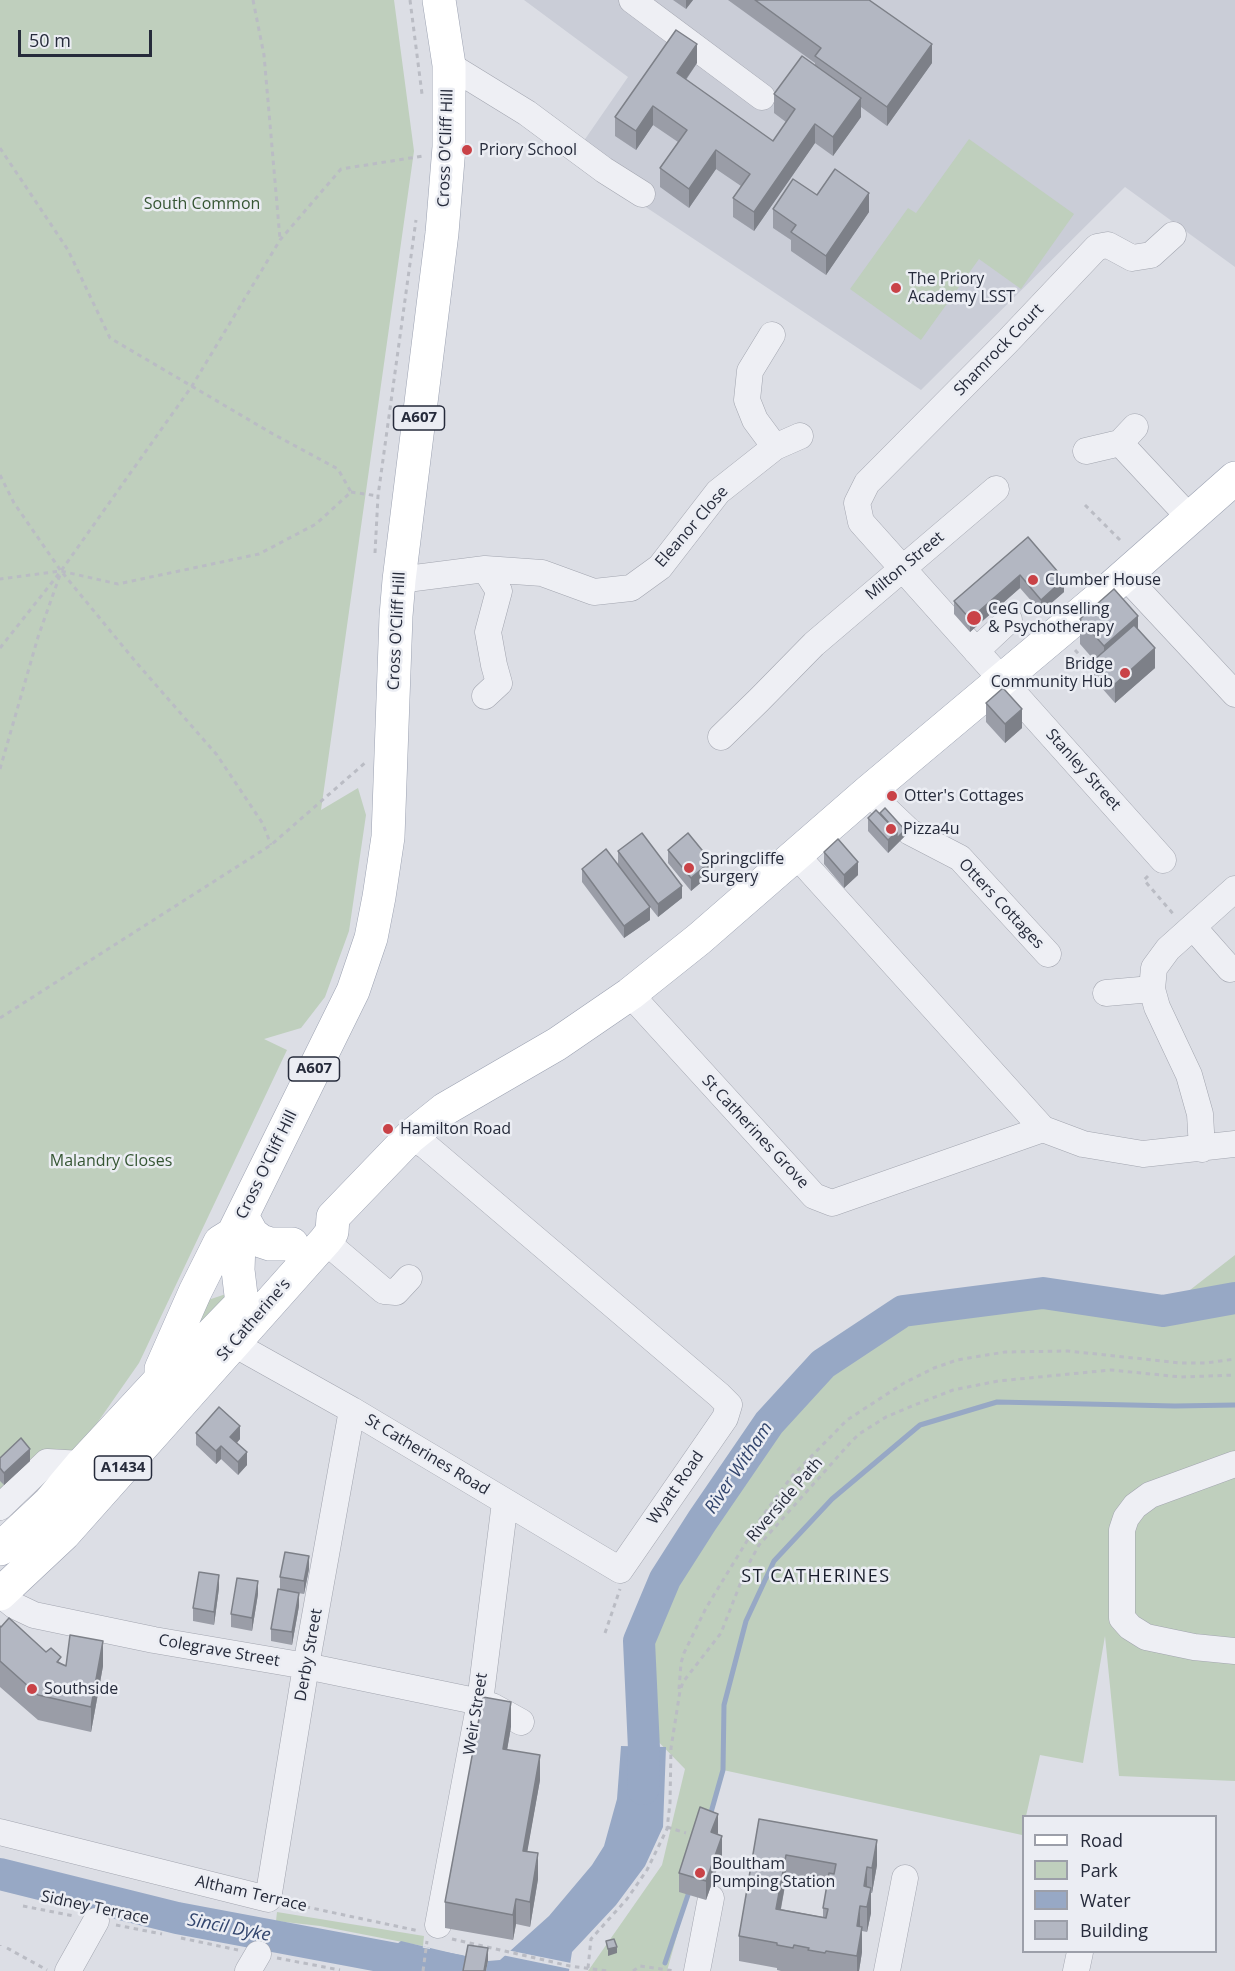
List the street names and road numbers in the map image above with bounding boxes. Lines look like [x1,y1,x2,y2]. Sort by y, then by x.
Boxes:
street label: Cross O'Cliff Hill [434,88,458,208]
street label: Shamrock Court [950,300,1048,400]
road number: A607 [394,406,444,430]
street label: Eleanor Close [652,482,732,572]
street label: Milton Street [862,528,948,604]
street label: Cross O'Cliff Hill [384,571,410,691]
street label: Stanley Street [1041,725,1125,815]
street label: Otters Cottages [954,855,1048,953]
road number: A607 [288,1057,340,1081]
street label: St Catherines Grove [698,1071,812,1193]
street label: Cross O'Cliff Hill [232,1107,302,1223]
street label: St Catherine's [213,1275,295,1365]
street label: St Catherines Road [361,1410,493,1500]
street label: Wyatt Road [644,1448,708,1528]
street label: Riverside Path [743,1454,827,1546]
road number: A1434 [94,1456,152,1480]
street label: Derby Street [291,1607,327,1703]
street label: Colegrave Street [157,1631,281,1671]
street label: Weir Street [460,1671,492,1757]
street label: Altham Terrace [193,1872,309,1916]
street label: Sidney Terrace [39,1887,151,1929]

